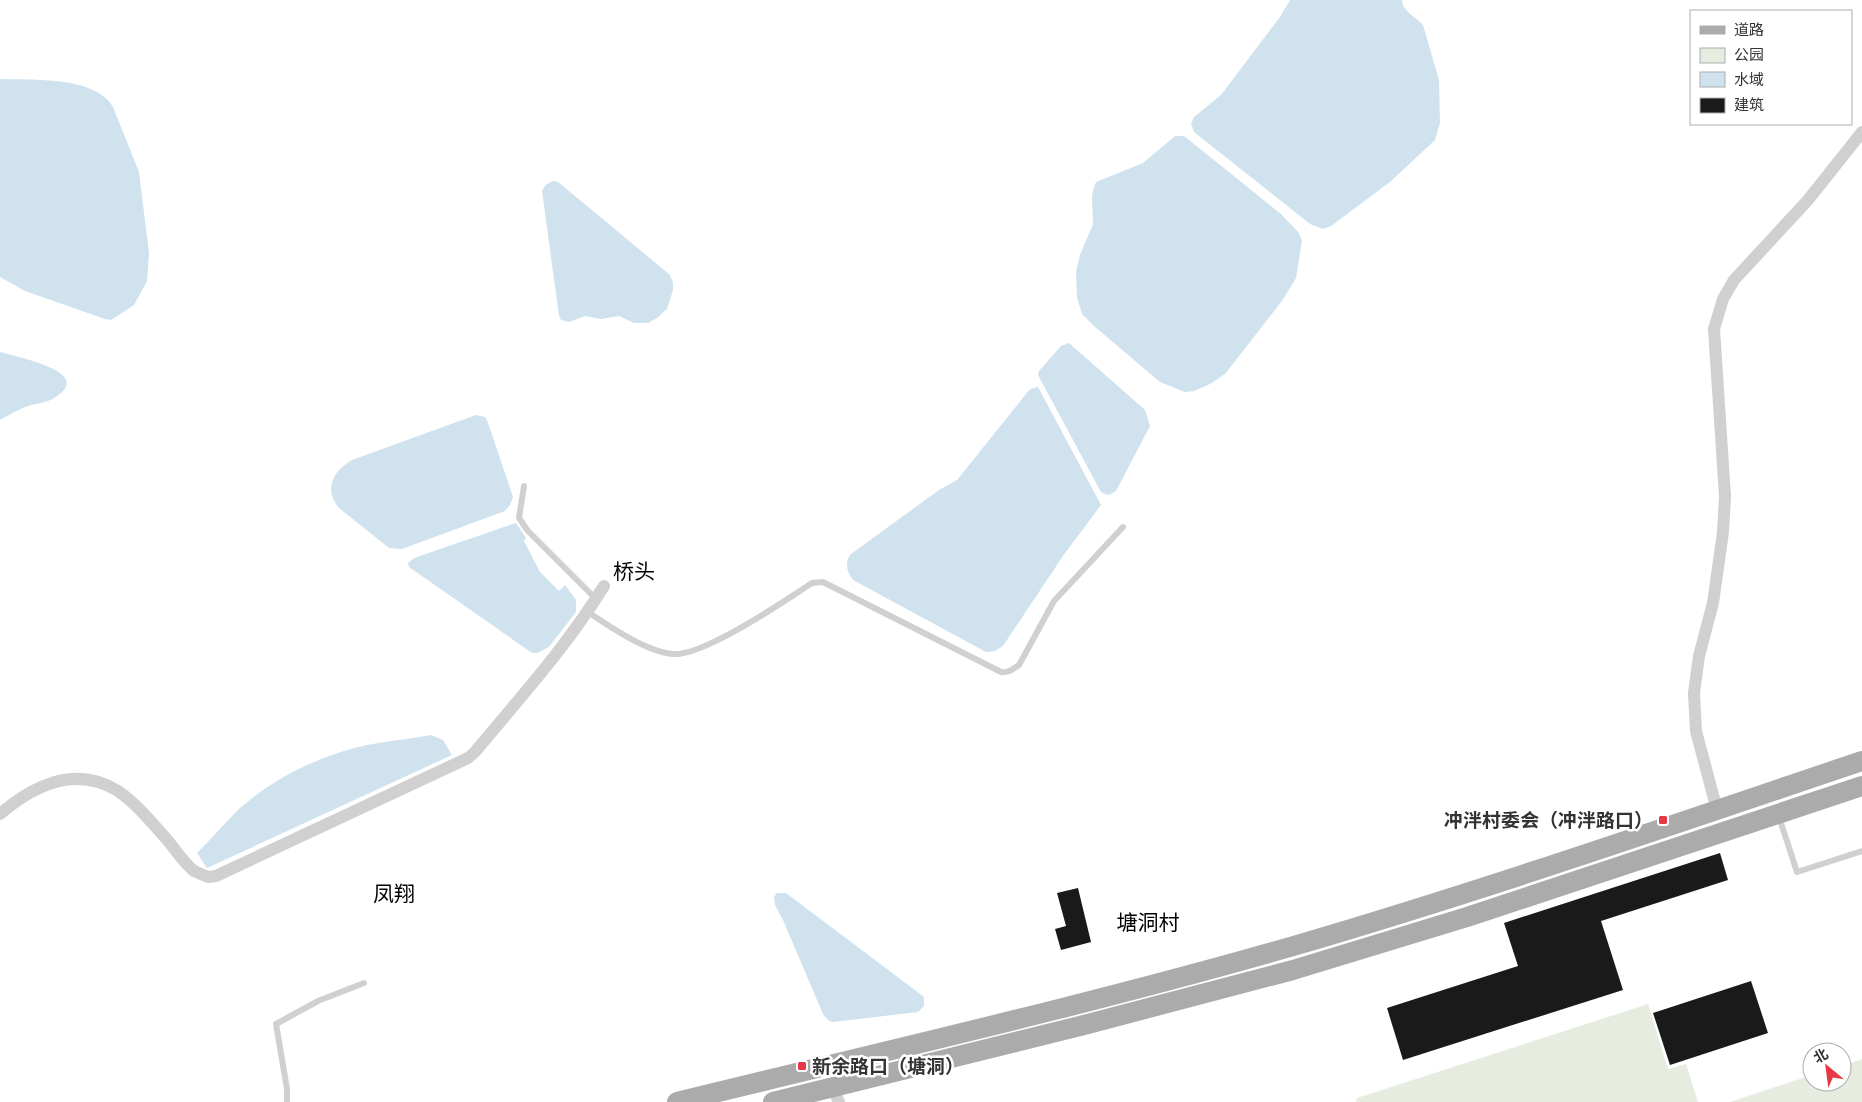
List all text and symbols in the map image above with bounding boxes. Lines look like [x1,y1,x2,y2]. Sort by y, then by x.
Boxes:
legend [1690,10,1852,125]
text: 道路 [1734,20,1764,39]
text: 公园 [1734,45,1764,64]
text: 水域 [1734,70,1764,89]
text: 建筑 [1734,95,1764,114]
district label: 桥头 [613,558,655,584]
place label: 冲泮村委会（冲泮路口） [1444,808,1653,832]
marker: 冲泮村委会（冲泮路口） [1657,814,1669,826]
district label: 凤翔 [373,880,415,906]
district label: 塘洞村 [1117,909,1180,935]
north arrow [1802,1042,1852,1092]
text: 北 [1810,1044,1831,1067]
place label: 新余路口（塘洞） [812,1054,964,1078]
marker: 新余路口（塘洞） [796,1060,808,1072]

